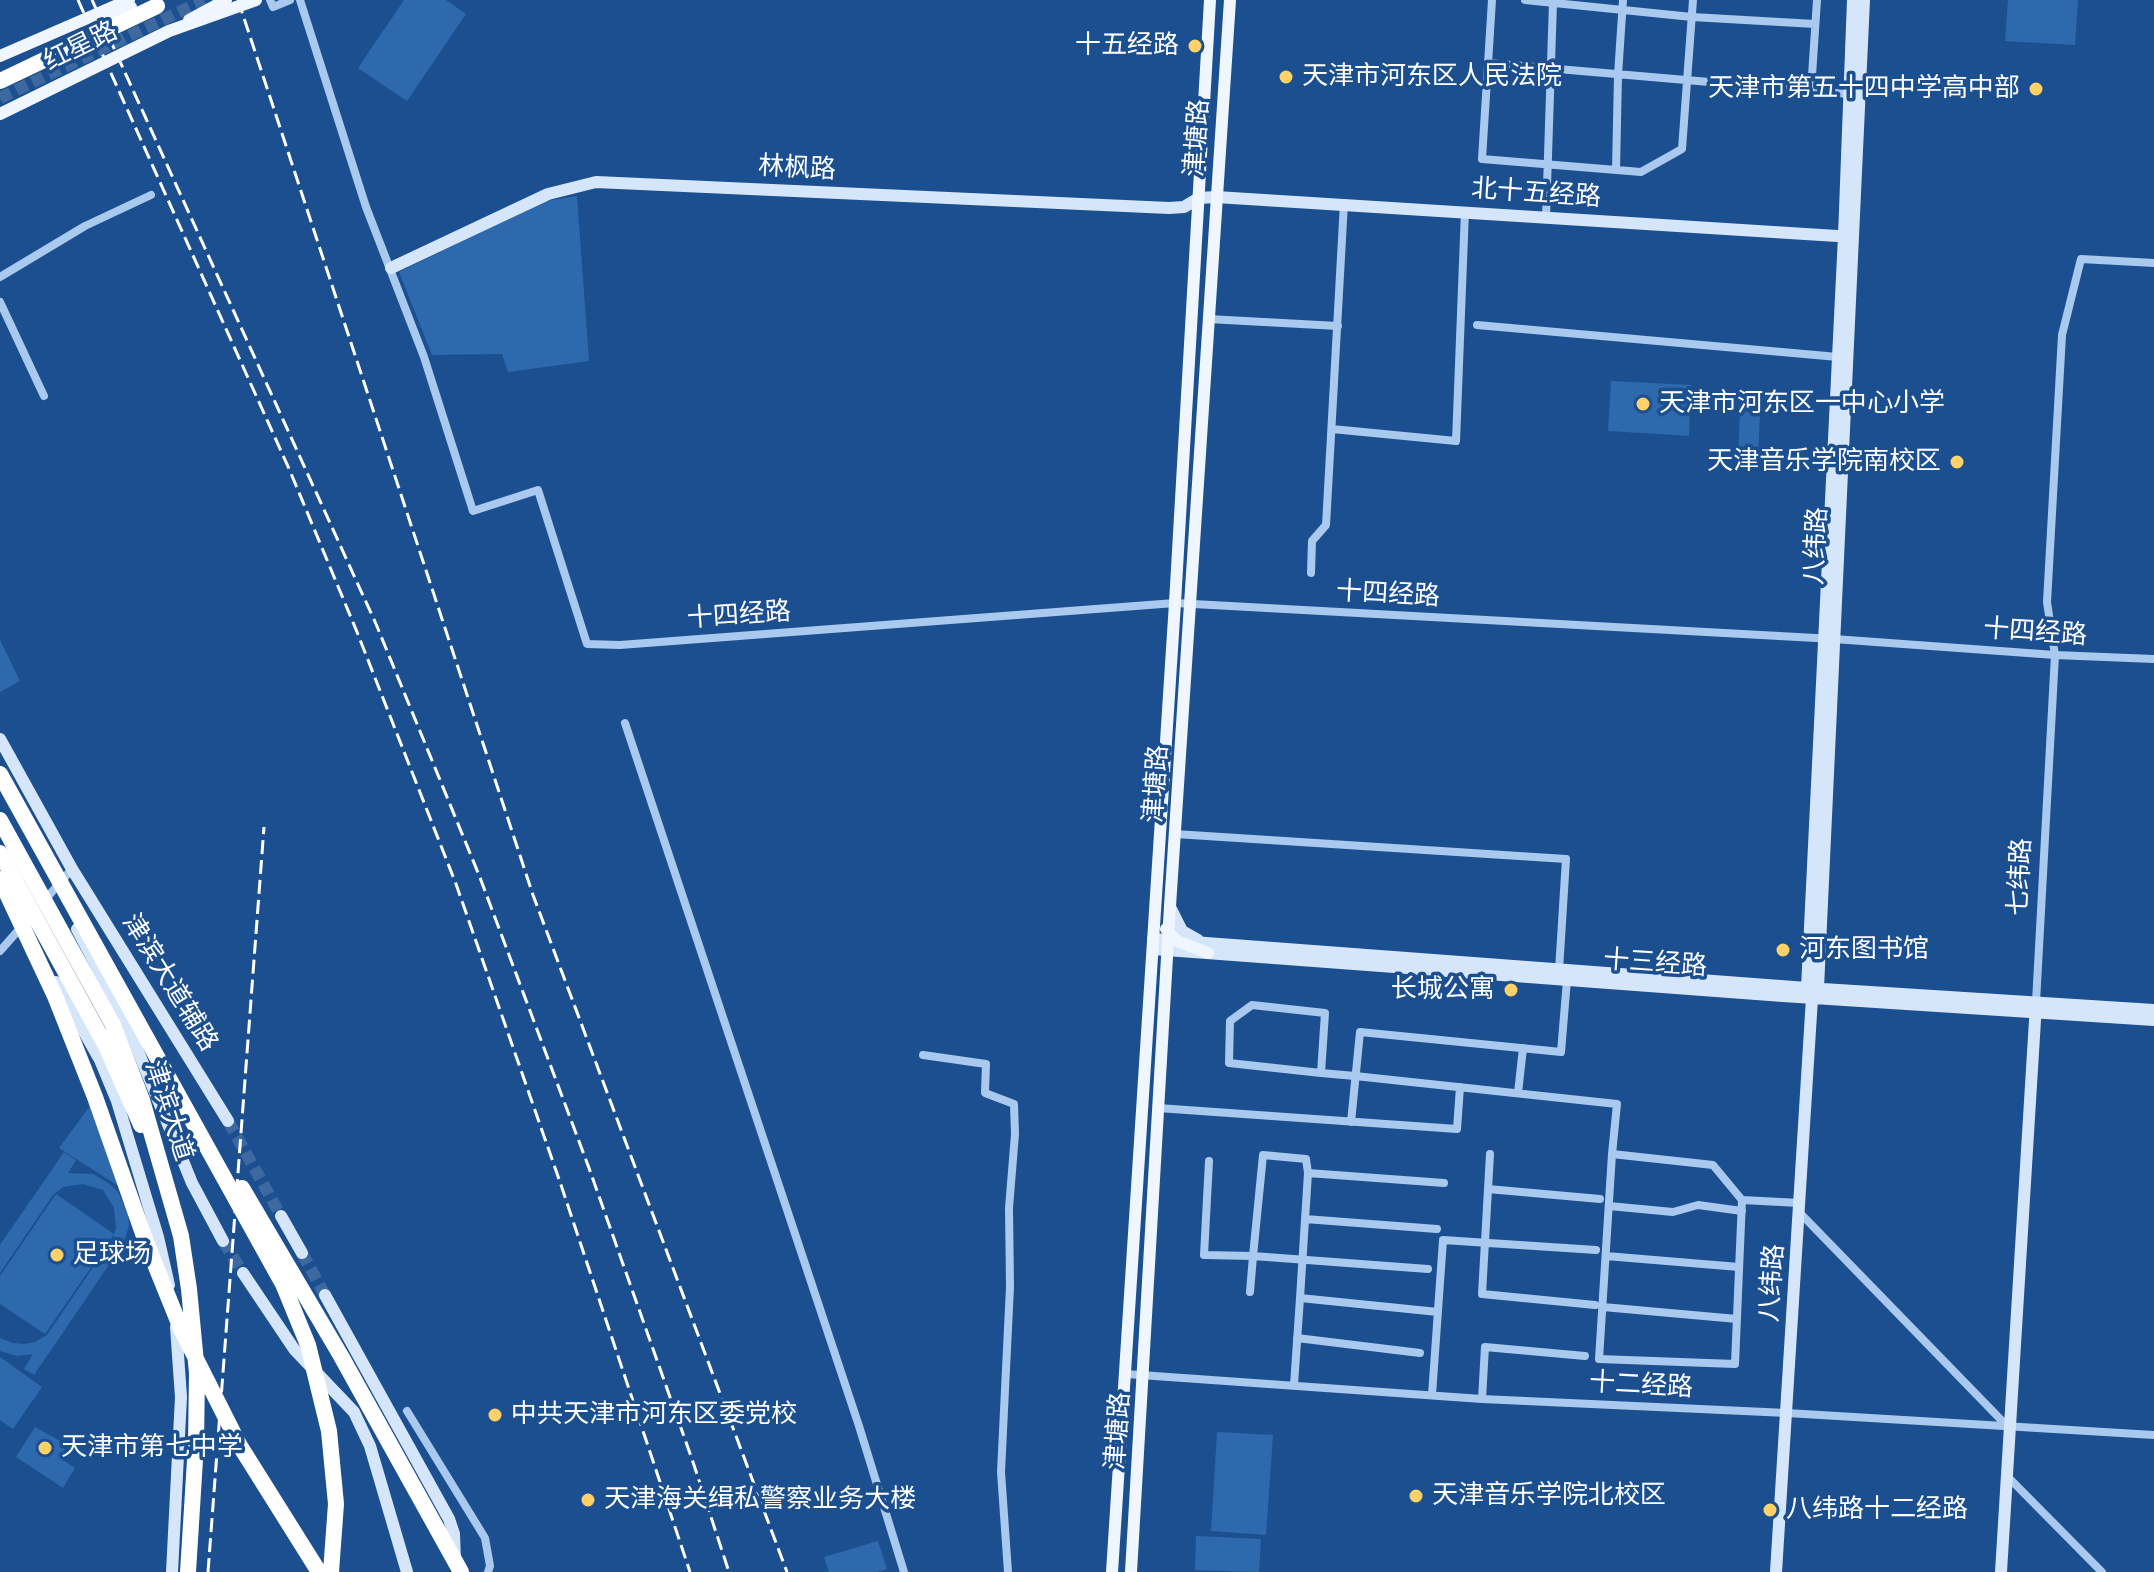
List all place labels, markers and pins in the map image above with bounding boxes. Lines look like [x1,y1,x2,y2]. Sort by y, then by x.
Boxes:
place label: 十五经路 [1075,30,1179,62]
marker: 十五经路 [1186,37,1204,55]
place label: 天津市河东区人民法院 [1302,61,1562,93]
marker: 天津市河东区人民法院 [1277,68,1295,86]
place label: 天津市第五十四中学高中部 [1708,73,2020,105]
marker: 天津市第五十四中学高中部 [2027,80,2045,98]
place label: 天津市河东区一中心小学 [1659,388,1945,420]
marker: 天津市河东区一中心小学 [1634,395,1652,413]
place label: 天津音乐学院南校区 [1707,446,1941,478]
marker: 天津音乐学院南校区 [1948,453,1966,471]
place label: 河东图书馆 [1799,934,1929,966]
marker: 河东图书馆 [1774,941,1792,959]
place label: 长城公寓 [1391,974,1495,1006]
marker: 长城公寓 [1502,981,1520,999]
place label: 足球场 [73,1239,151,1271]
marker: 足球场 [48,1246,66,1264]
place label: 中共天津市河东区委党校 [511,1399,797,1431]
marker: 中共天津市河东区委党校 [486,1406,504,1424]
place label: 天津市第七中学 [61,1432,243,1464]
marker: 天津市第七中学 [36,1439,54,1457]
place label: 天津音乐学院北校区 [1432,1480,1666,1512]
place label: 天津海关缉私警察业务大楼 [604,1484,916,1516]
marker: 天津音乐学院北校区 [1407,1487,1425,1505]
marker: 天津海关缉私警察业务大楼 [579,1491,597,1509]
place label: 八纬路十二经路 [1786,1494,1968,1526]
marker: 八纬路十二经路 [1761,1501,1779,1519]

